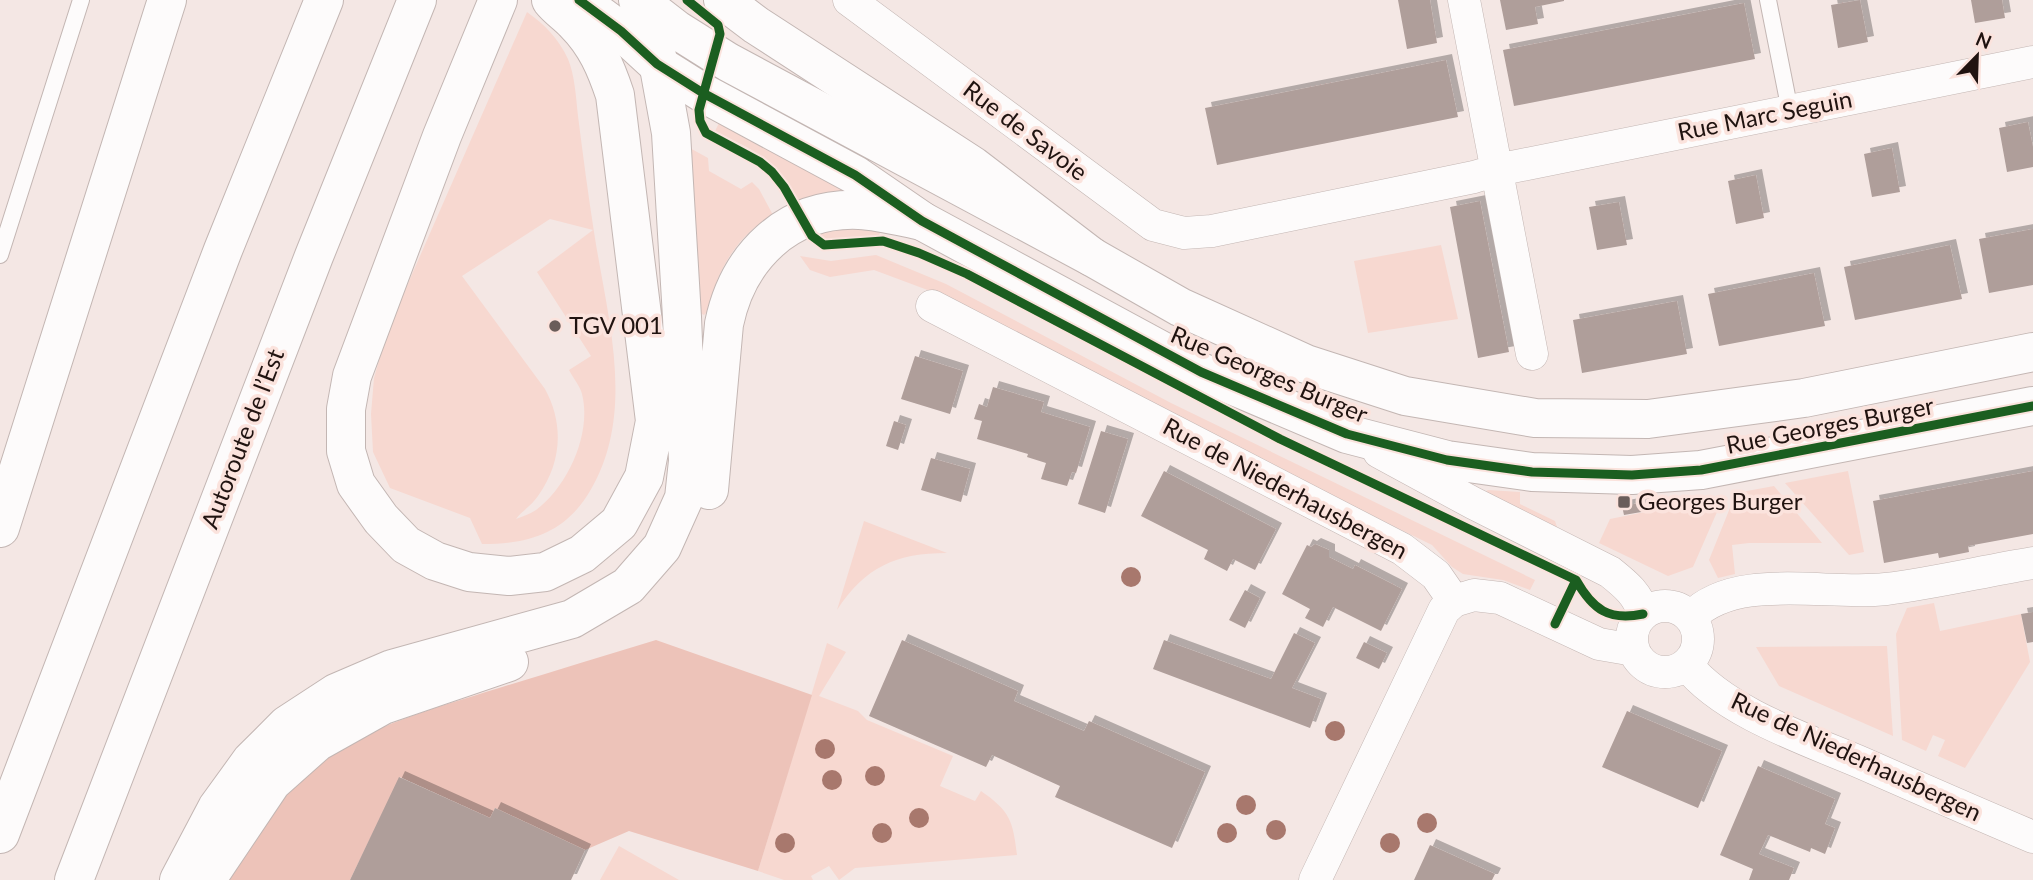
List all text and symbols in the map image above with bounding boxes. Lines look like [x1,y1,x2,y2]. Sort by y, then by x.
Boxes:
north arrow [1942,21,2012,91]
text: N [1973,26,1995,53]
street label: Rue de Savoie [958,74,1094,186]
street label: Rue Marc Seguin [1675,83,1854,146]
place label: TGV 001 [569,310,663,339]
marker: TGV 001 [547,318,563,334]
street label: Rue Georges Burger [1167,319,1373,428]
street label: Autoroute de l’Est [194,344,289,532]
street label: Rue Georges Burger [1723,390,1936,459]
street label: Rue de Niederhausbergen [1159,411,1413,564]
place label: Georges Burger [1638,486,1803,515]
marker: Georges Burger [1616,494,1632,510]
street label: Rue de Niederhausbergen [1727,685,1986,826]

